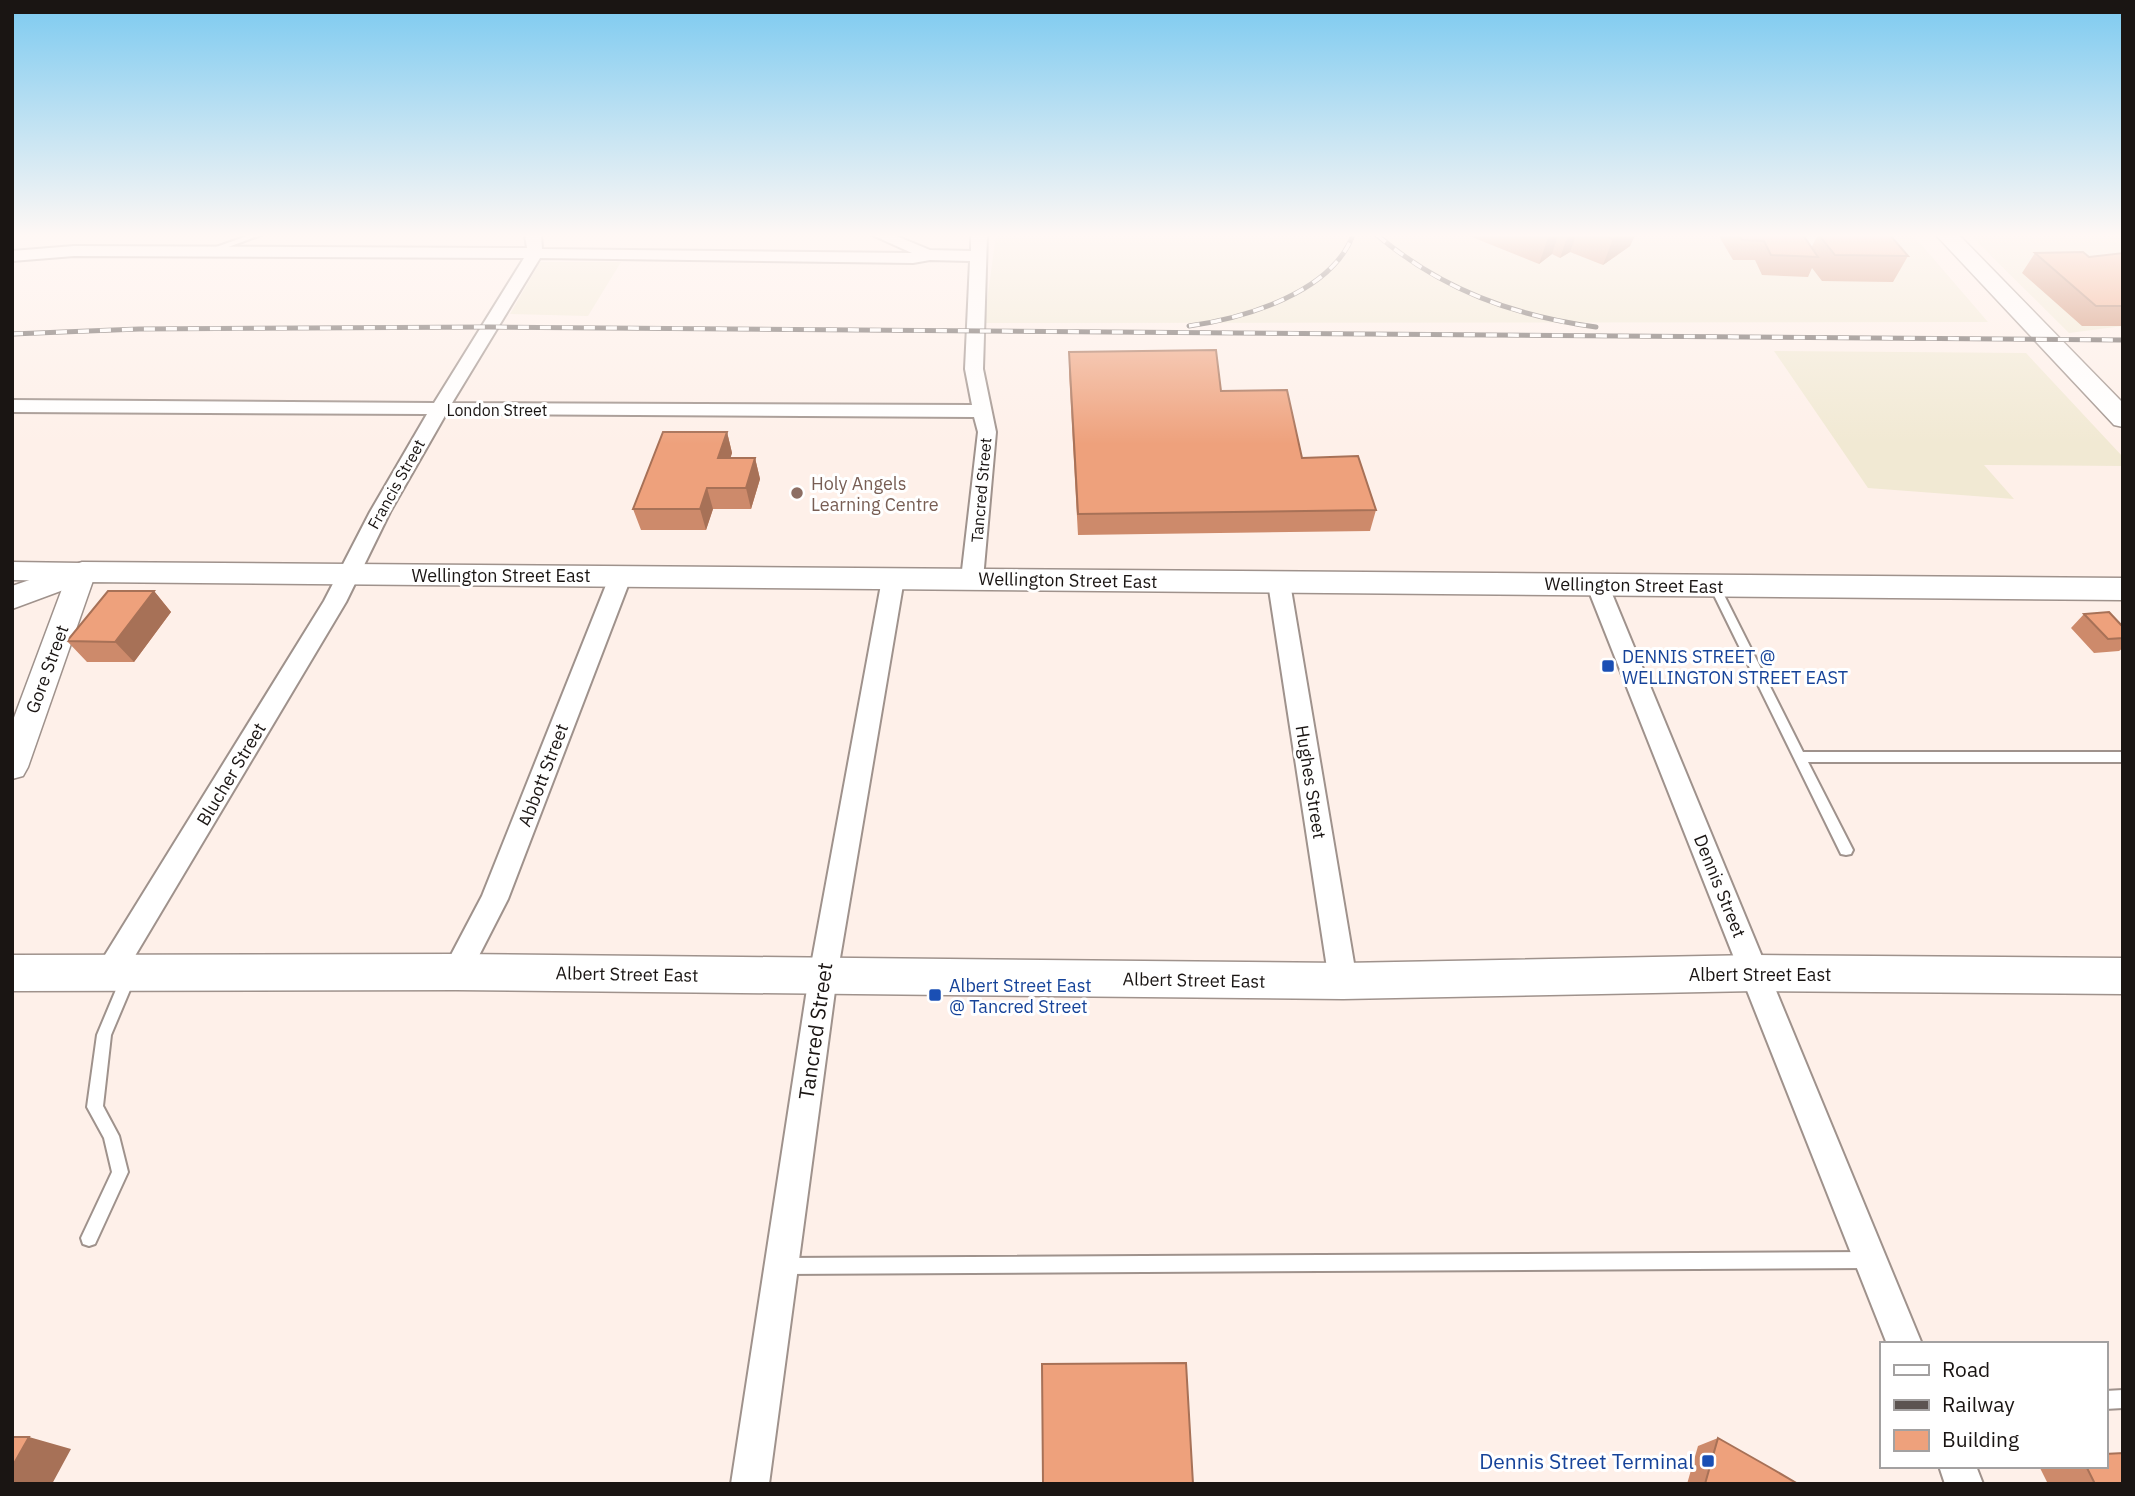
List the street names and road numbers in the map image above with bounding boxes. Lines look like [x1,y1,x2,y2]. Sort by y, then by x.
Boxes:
street label: London Street [447,400,547,420]
street label: Francis Street [363,436,429,532]
street label: Tancred Street [966,437,996,543]
street label: Wellington Street East [411,564,591,587]
street label: Wellington Street East [978,567,1158,593]
street label: Wellington Street East [1544,572,1724,598]
street label: Gore Street [20,622,74,716]
street label: Blucher Street [191,718,271,830]
street label: Abbott Street [513,720,573,830]
street label: Hughes Street [1291,723,1331,841]
street label: Dennis Street [1689,831,1751,941]
street label: Albert Street East [555,961,699,987]
street label: Tancred Street [792,961,838,1101]
street label: Albert Street East [1689,963,1831,986]
street label: Albert Street East [1122,967,1266,993]

